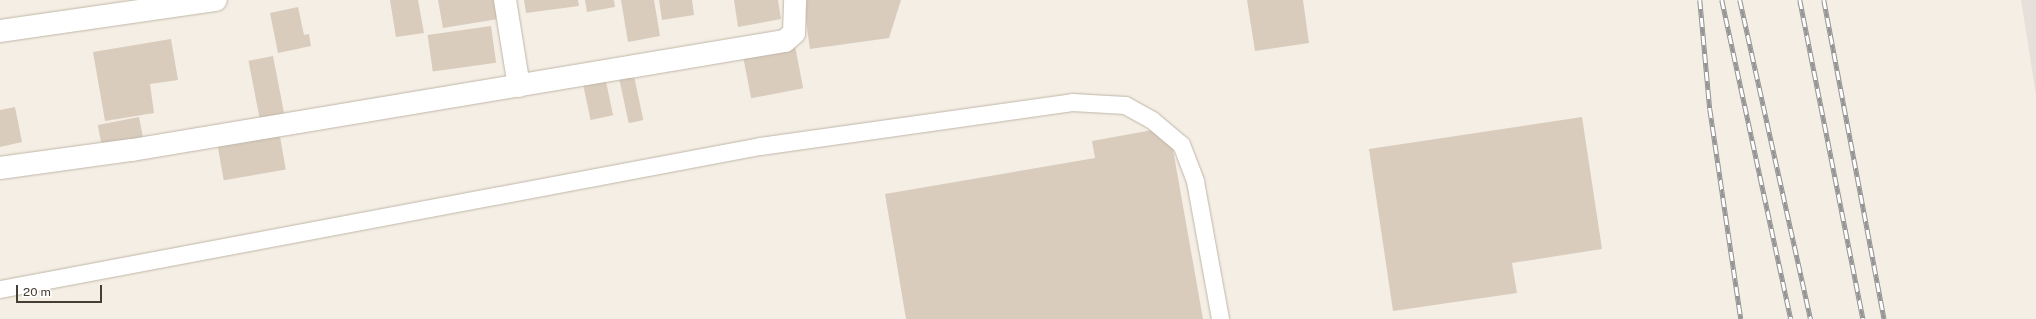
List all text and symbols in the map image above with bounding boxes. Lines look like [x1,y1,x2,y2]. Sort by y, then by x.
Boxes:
scale bar [18,277,104,303]
text: 20 m [23,285,51,299]

